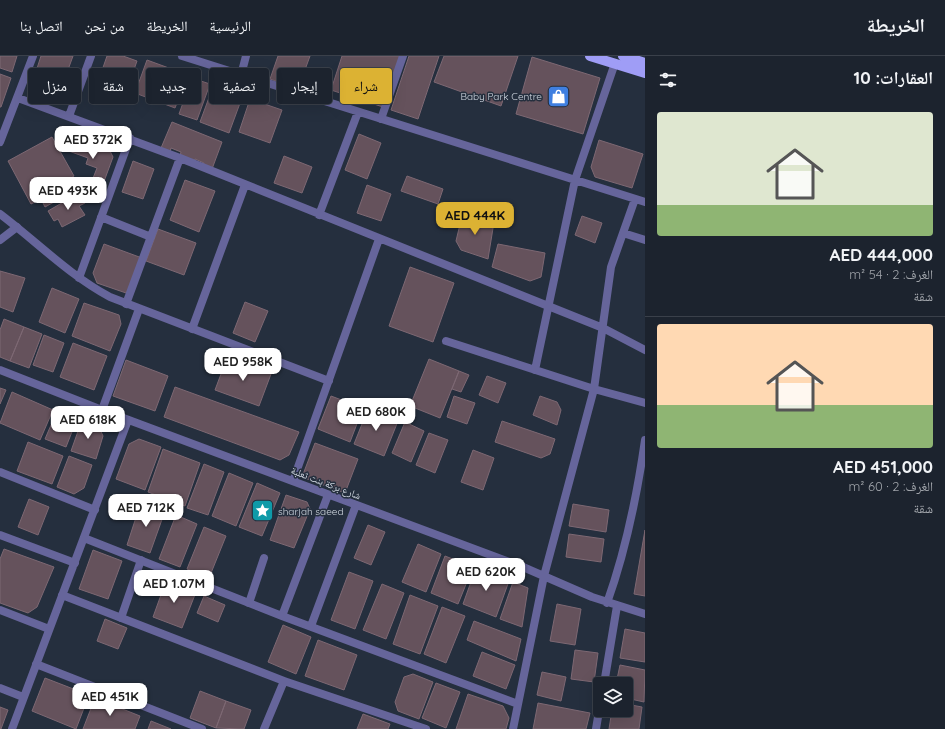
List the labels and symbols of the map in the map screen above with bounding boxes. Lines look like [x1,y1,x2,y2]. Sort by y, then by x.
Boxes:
shop icon: Baby Park Centre [545,83,571,109]
place label: Baby Park Centre [460,90,542,103]
pin: AED 372K [52,126,134,160]
pin: AED 493K [27,177,109,211]
pin: AED 444K [434,202,516,236]
pin: AED 958K [202,348,284,382]
pin: AED 680K [335,398,417,432]
pin: AED 618K [47,406,129,440]
street label: شارع بركة بنت ثعلبة [289,464,363,502]
pin: AED 712K [105,494,187,528]
place icon: sharjah saeed [250,498,276,524]
place label: sharjah saeed [278,505,344,518]
pin: AED 620K [445,558,527,592]
pin: AED 1.07M [128,570,220,604]
pin: AED 451K [69,683,151,717]

